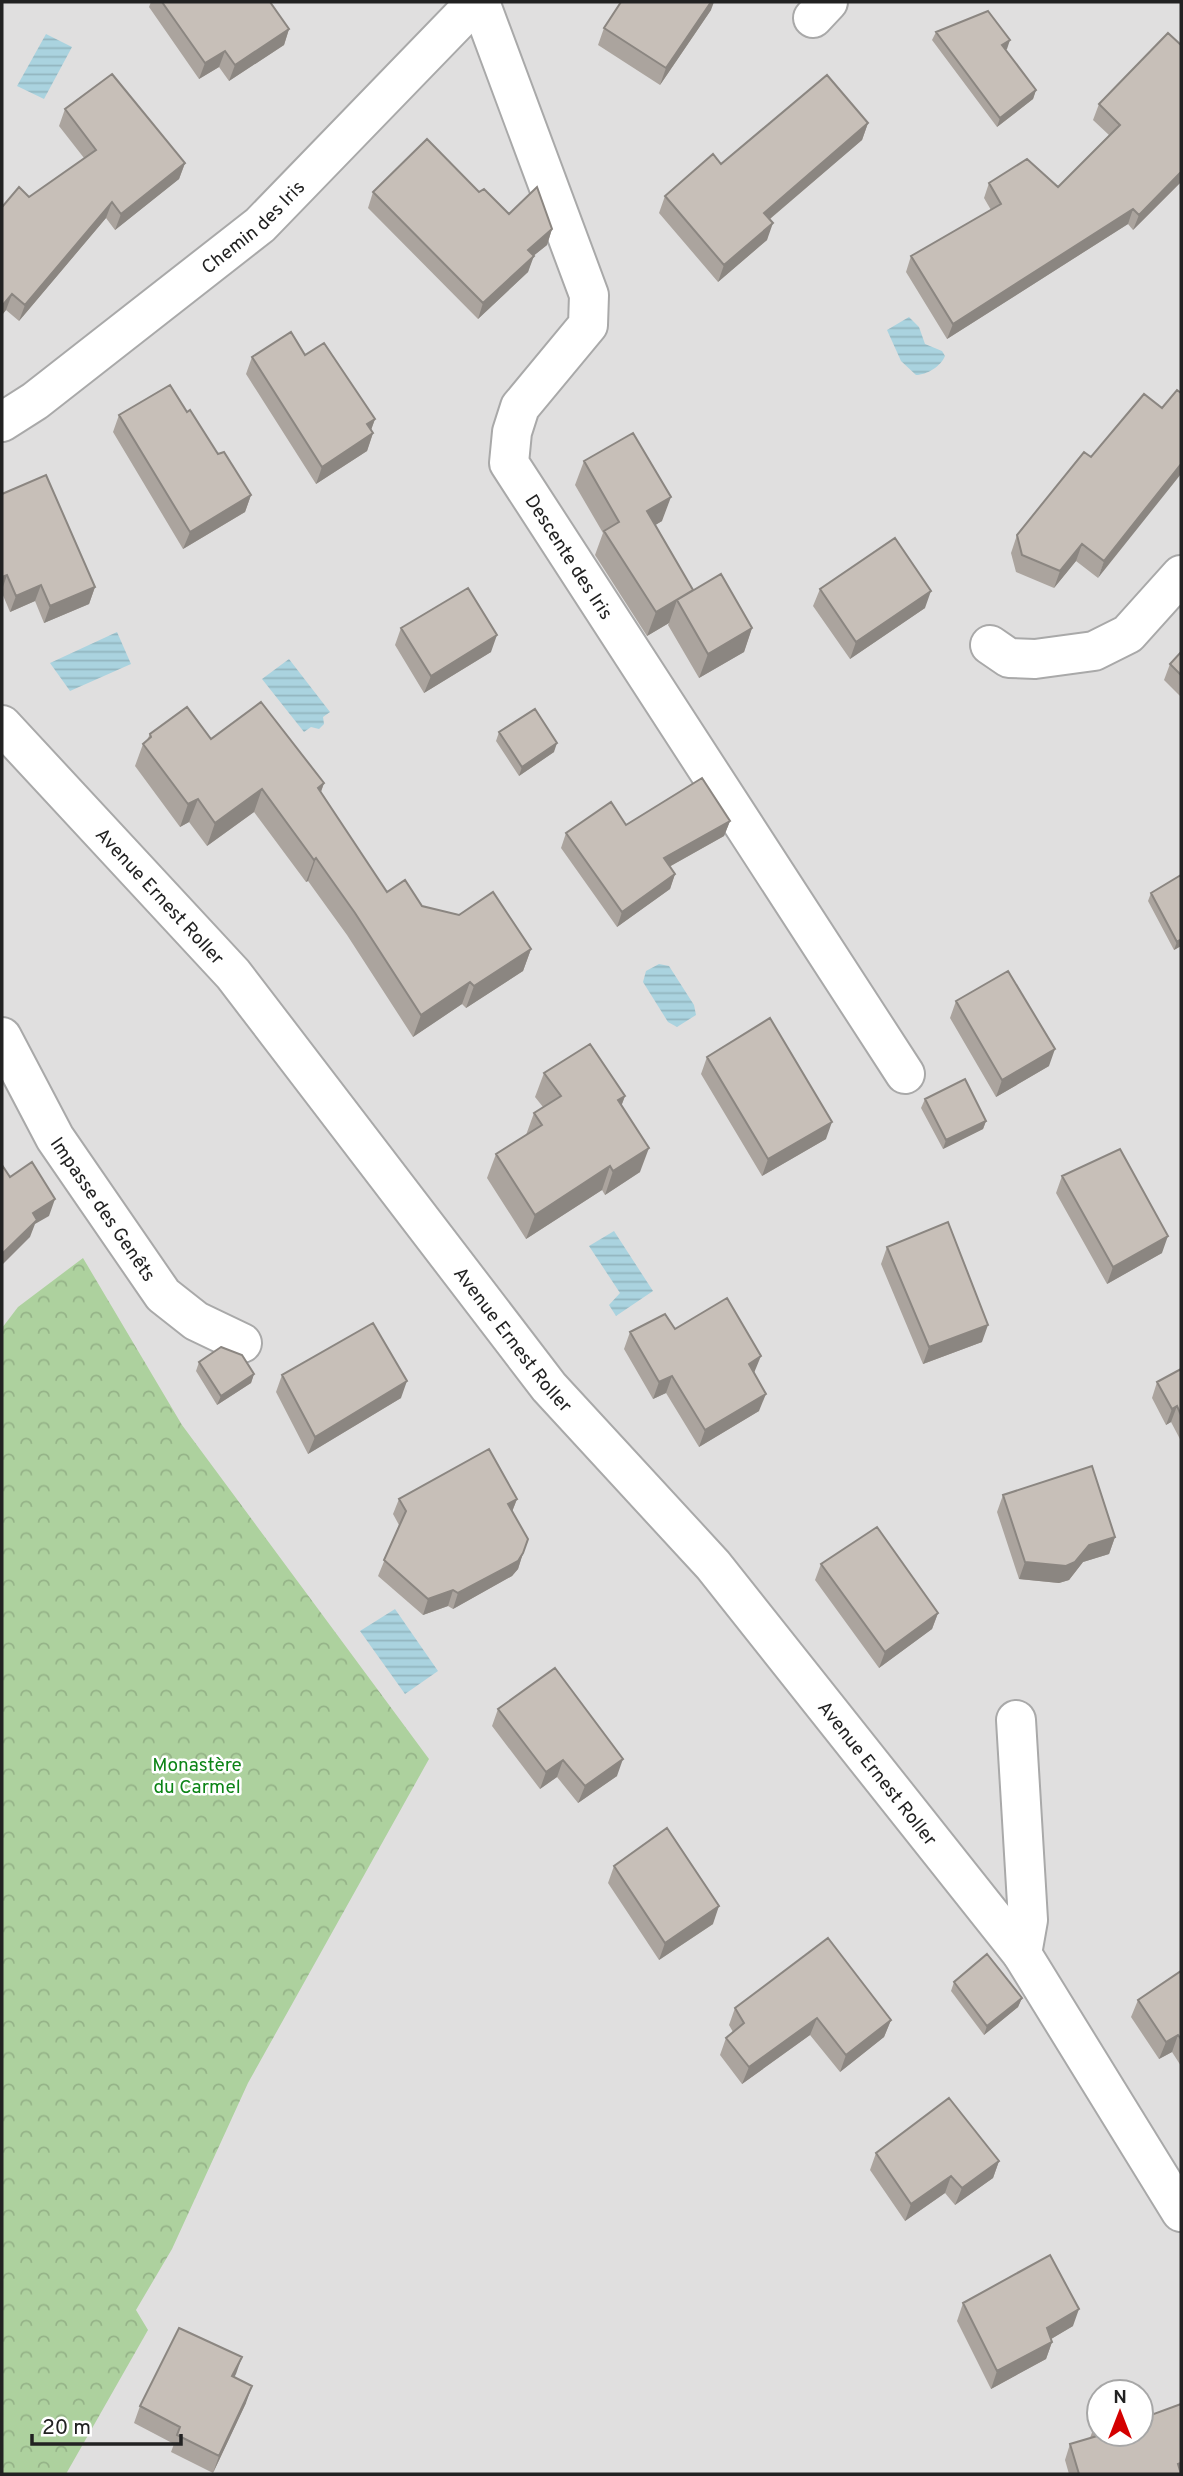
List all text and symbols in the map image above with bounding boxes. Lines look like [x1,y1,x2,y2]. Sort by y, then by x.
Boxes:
street label: Chemin des Iris [197,176,311,280]
street label: Descente des Iris [519,491,617,625]
street label: Avenue Ernest Roller [89,824,229,971]
street label: Impasse des Genêts [44,1133,160,1287]
street label: Avenue Ernest Roller [447,1263,577,1419]
street label: Avenue Ernest Roller [811,1697,942,1852]
park label: Monastère du Carmel [152,1754,242,1800]
north arrow [1085,2378,1155,2448]
text: N [1113,2386,1127,2410]
scale bar [32,2402,180,2446]
text: 20 m [42,2415,91,2442]

